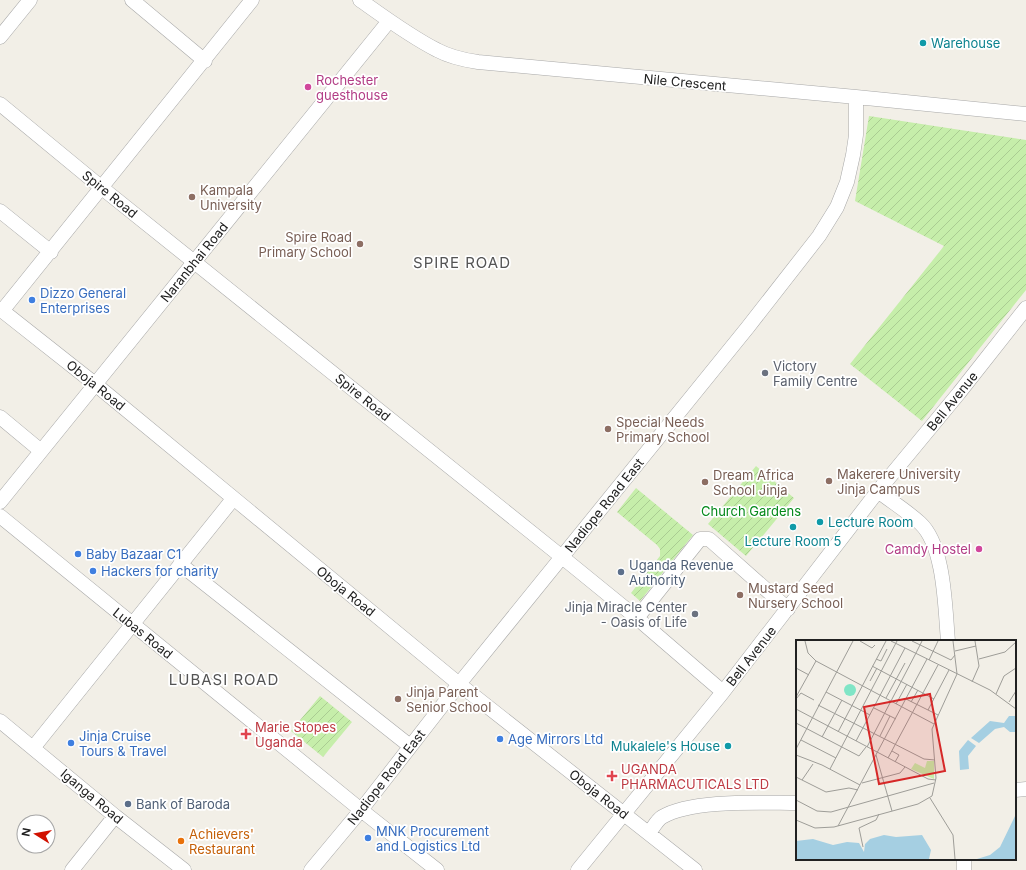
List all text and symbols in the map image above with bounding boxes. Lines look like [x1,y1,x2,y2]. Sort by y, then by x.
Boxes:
place label: Warehouse [931,35,1000,51]
marker: Warehouse [918,38,928,48]
street label: Nile Crescent [643,70,727,94]
place label: Rochester guesthouse [316,72,388,103]
marker: Rochester guesthouse [303,82,313,92]
street label: Spire Road [79,167,141,221]
place label: Kampala University [200,182,262,213]
marker: Kampala University [187,192,197,202]
street label: Naranbhai Road [157,219,231,305]
place label: Spire Road Primary School [259,229,352,260]
marker: Spire Road Primary School [355,239,365,249]
district label: SPIRE ROAD [413,253,511,272]
place label: Dizzo General Enterprises [40,285,126,316]
marker: Dizzo General Enterprises [27,295,37,305]
street label: Oboja Road [63,356,129,414]
place label: Victory Family Centre [773,358,858,389]
marker: Victory Family Centre [760,368,770,378]
street label: Bell Avenue [923,368,981,434]
street label: Spire Road [332,370,394,424]
place label: Special Needs Primary School [616,414,710,445]
marker: Special Needs Primary School [603,424,613,434]
street label: Nadiope Road East [561,455,647,555]
place label: Makerere University Jinja Campus [837,466,961,497]
place label: Dream Africa School Jinja [713,467,794,498]
marker: Makerere University Jinja Campus [824,476,834,486]
marker: Dream Africa School Jinja [700,477,710,487]
park label: Church Gardens [701,503,801,519]
place label: Lecture Room [828,514,913,530]
marker: Lecture Room [815,517,825,527]
marker: Lecture Room 5 [788,522,798,532]
place label: Lecture Room 5 [745,533,842,549]
place label: Camdy Hostel [885,541,971,557]
marker: Camdy Hostel [974,544,984,554]
place label: Baby Bazaar C1 [86,546,181,562]
marker: Baby Bazaar C1 [73,549,83,559]
place label: Uganda Revenue Authority [629,557,734,588]
street label: Oboja Road [313,562,379,620]
place label: Hackers for charity [101,563,218,579]
marker: Hackers for charity [88,566,98,576]
marker: Uganda Revenue Authority [616,567,626,577]
place label: Mustard Seed Nursery School [748,580,843,611]
marker: Mustard Seed Nursery School [735,590,745,600]
place label: Jinja Miracle Center - Oasis of Life [564,599,687,630]
street label: Lubas Road [110,604,176,662]
marker: Jinja Miracle Center - Oasis of Life [690,609,700,619]
street label: Bell Avenue [723,623,779,689]
inset map [796,640,1016,860]
district label: LUBASI ROAD [169,670,279,689]
place label: Jinja Parent Senior School [406,684,491,715]
marker: Jinja Parent Senior School [393,694,403,704]
place label: Marie Stopes Uganda [255,719,336,750]
street label: Nadiope Road East [344,726,428,828]
place label: Jinja Cruise Tours & Travel [79,728,167,759]
marker: Marie Stopes Uganda [240,728,252,740]
place label: Age Mirrors Ltd [508,731,603,747]
marker: Age Mirrors Ltd [495,734,505,744]
marker: Jinja Cruise Tours & Travel [66,738,76,748]
place label: Mukalele's House [611,738,720,754]
marker: Mukalele's House [723,741,733,751]
place label: UGANDA PHARMACUTICALS LTD [621,761,769,792]
street label: Iganga Road [57,765,127,827]
street label: Oboja Road [566,766,632,822]
marker: UGANDA PHARMACUTICALS LTD [606,770,618,782]
place label: Bank of Baroda [136,796,230,812]
marker: Bank of Baroda [123,799,133,809]
north arrow [16,814,56,854]
place label: MNK Procurement and Logistics Ltd [376,823,489,854]
place label: Achievers' Restaurant [189,826,255,857]
text: N [19,827,34,838]
marker: MNK Procurement and Logistics Ltd [363,833,373,843]
marker: Achievers' Restaurant [176,836,186,846]

